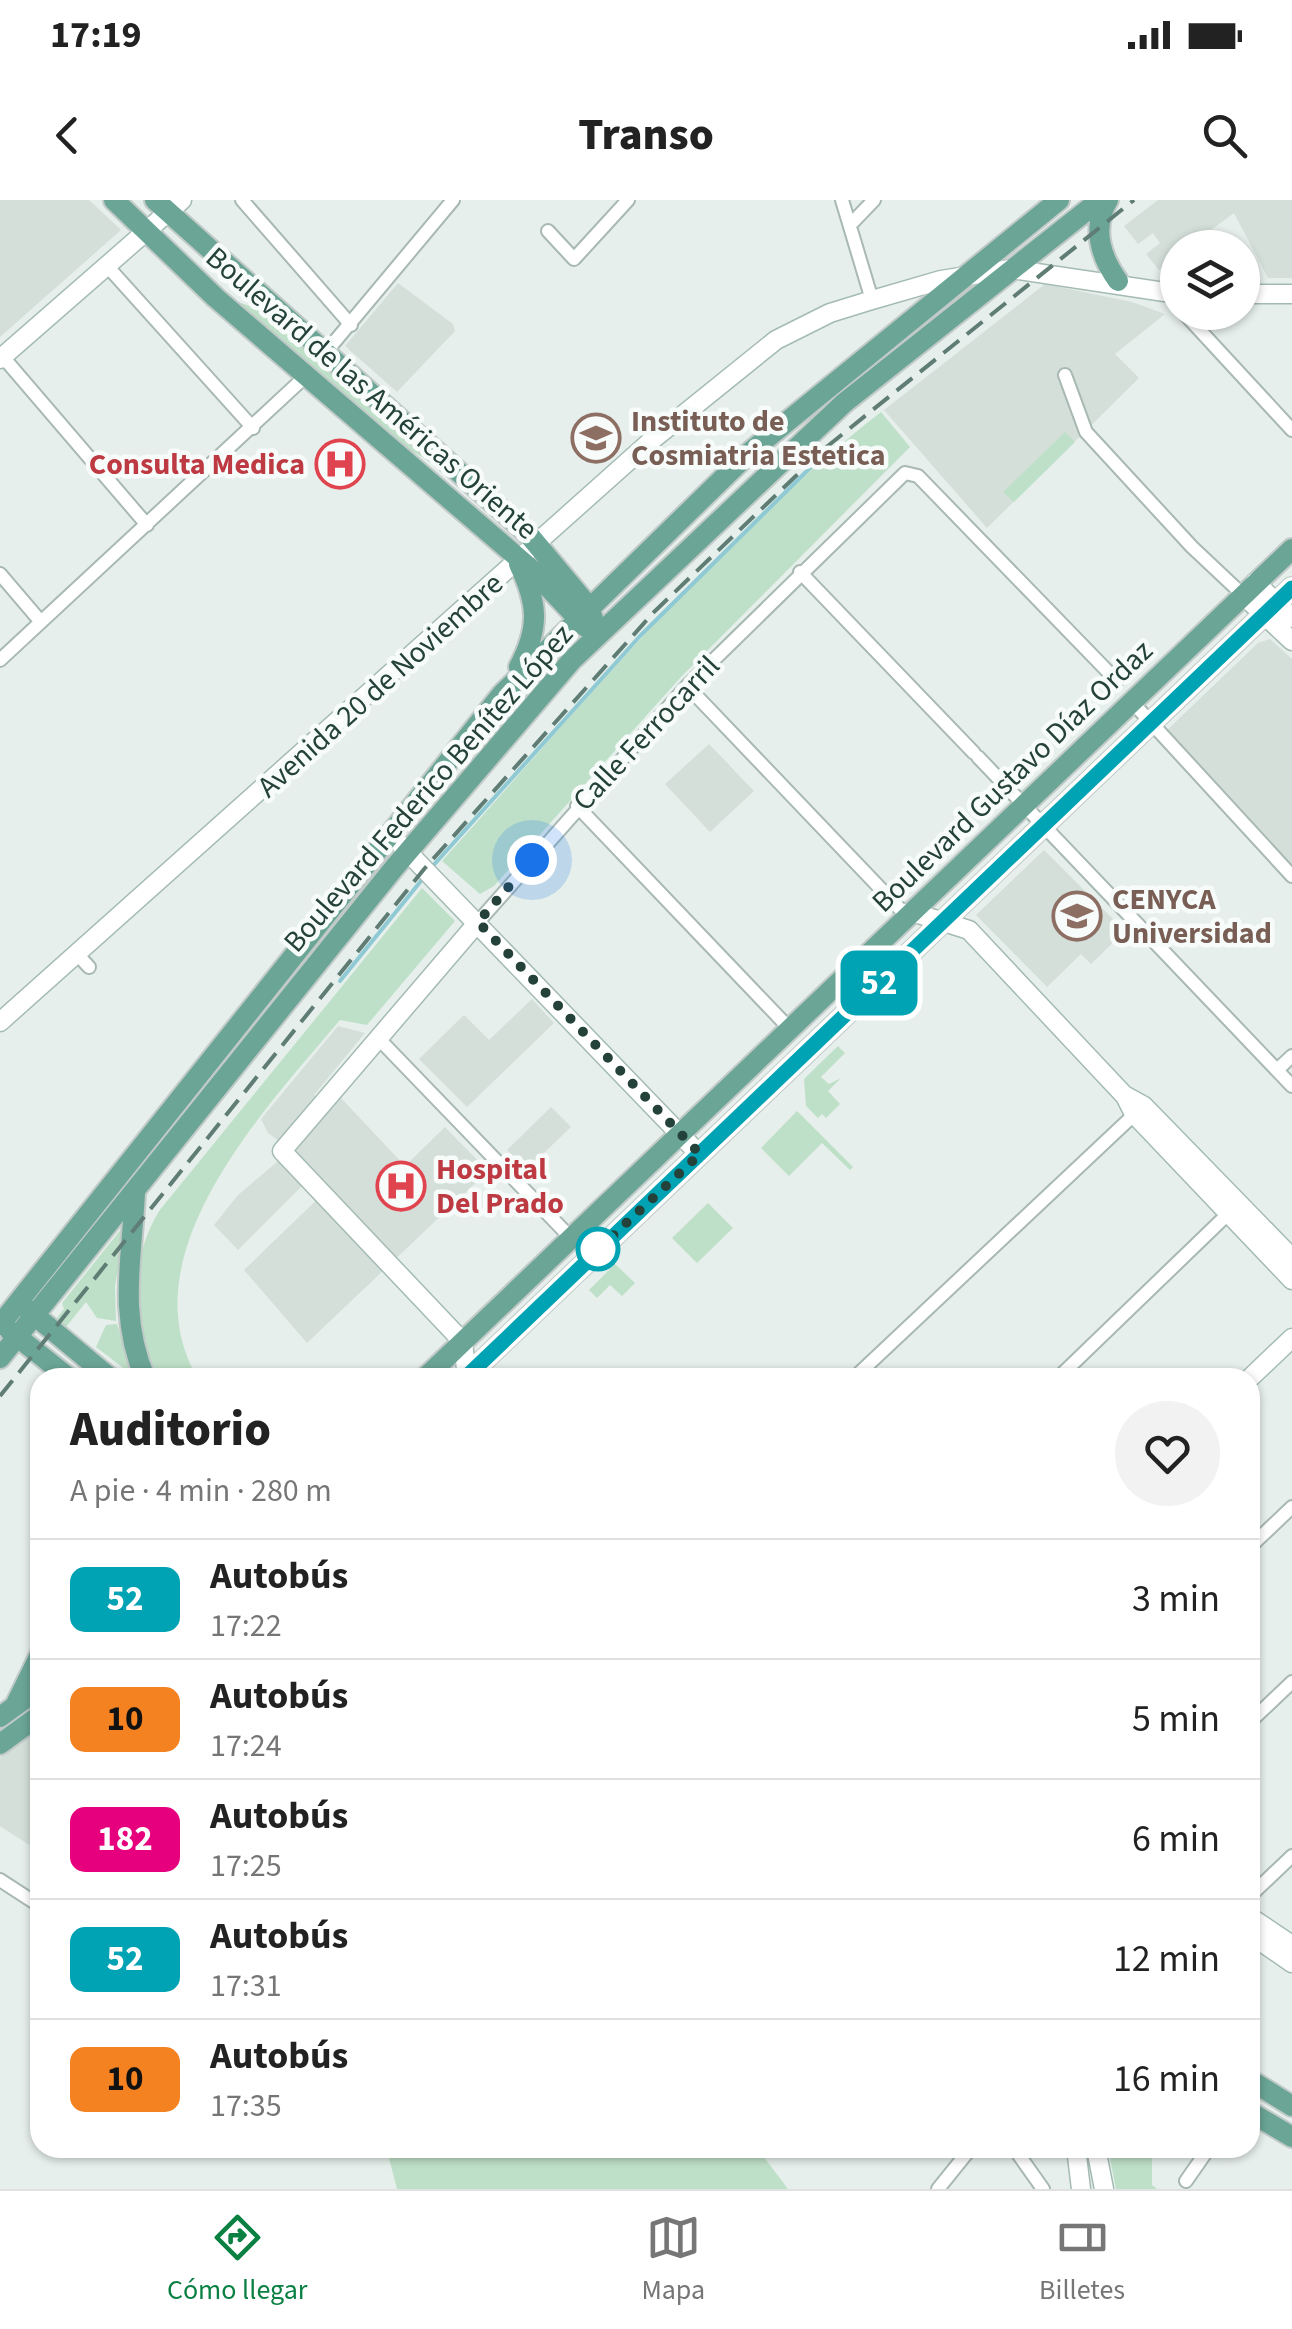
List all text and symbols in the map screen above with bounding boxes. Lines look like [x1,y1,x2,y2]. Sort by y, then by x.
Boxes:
text: 17:19 [50,8,142,62]
text: Transo [578,103,714,167]
icon: back [40,108,95,163]
icon: search [1197,108,1252,163]
map controls [1160,230,1260,330]
button: layers [1160,230,1260,330]
street label: Boulevard de las Américas Oriente [196,237,547,550]
place label: Instituto de Cosmiatria Estetica [631,400,886,477]
school or university icon: Instituto de Cosmiatria Estetica [570,412,622,464]
hospital icon: Consulta Medica [314,438,366,490]
place label: Consulta Medica [89,443,305,486]
street label: Avenida 20 de Noviembre [248,563,513,808]
street label: Boulevard Federico Benítez López [274,615,583,962]
street label: Boulevard Gustavo Díaz Ordaz [862,630,1163,922]
street label: Calle Ferrocarril [563,646,730,821]
your location [507,835,557,885]
place label: CENYCA Universidad [1112,878,1272,955]
school or university icon: CENYCA Universidad [1051,890,1103,942]
line badge: 52 [834,950,924,1016]
text: 52 [861,958,897,1008]
place label: Hospital Del Prado [436,1148,564,1225]
hospital icon: Hospital Del Prado [375,1160,427,1212]
unlabelled marker [577,1228,619,1270]
text: Auditorio [70,1396,271,1464]
button: heart [1115,1401,1220,1506]
text: A pie · 4 min · 280 m [70,1468,332,1514]
text: Autobús [210,1549,348,1603]
text: 3 min [1132,1572,1220,1626]
text: 52 [107,1574,143,1624]
text: 17:22 [210,1603,282,1649]
text: Autobús [210,1669,348,1723]
text: 5 min [1132,1692,1220,1746]
text: 10 [107,1694,143,1744]
text: 17:24 [210,1723,282,1769]
text: Autobús [210,1789,348,1843]
text: 6 min [1132,1812,1220,1866]
text: 182 [97,1814,153,1864]
text: 17:25 [210,1843,282,1889]
text: Autobús [210,1909,348,1963]
text: 12 min [1113,1932,1220,1986]
text: 52 [107,1934,143,1984]
text: 17:31 [210,1963,282,2009]
text: Autobús [210,2029,348,2083]
text: 16 min [1113,2052,1220,2106]
text: 10 [107,2054,143,2104]
text: 17:35 [210,2083,282,2129]
tab: Cómo llegar [167,2210,307,2310]
tab: Mapa [641,2210,705,2310]
tab: Billetes [1039,2210,1125,2310]

